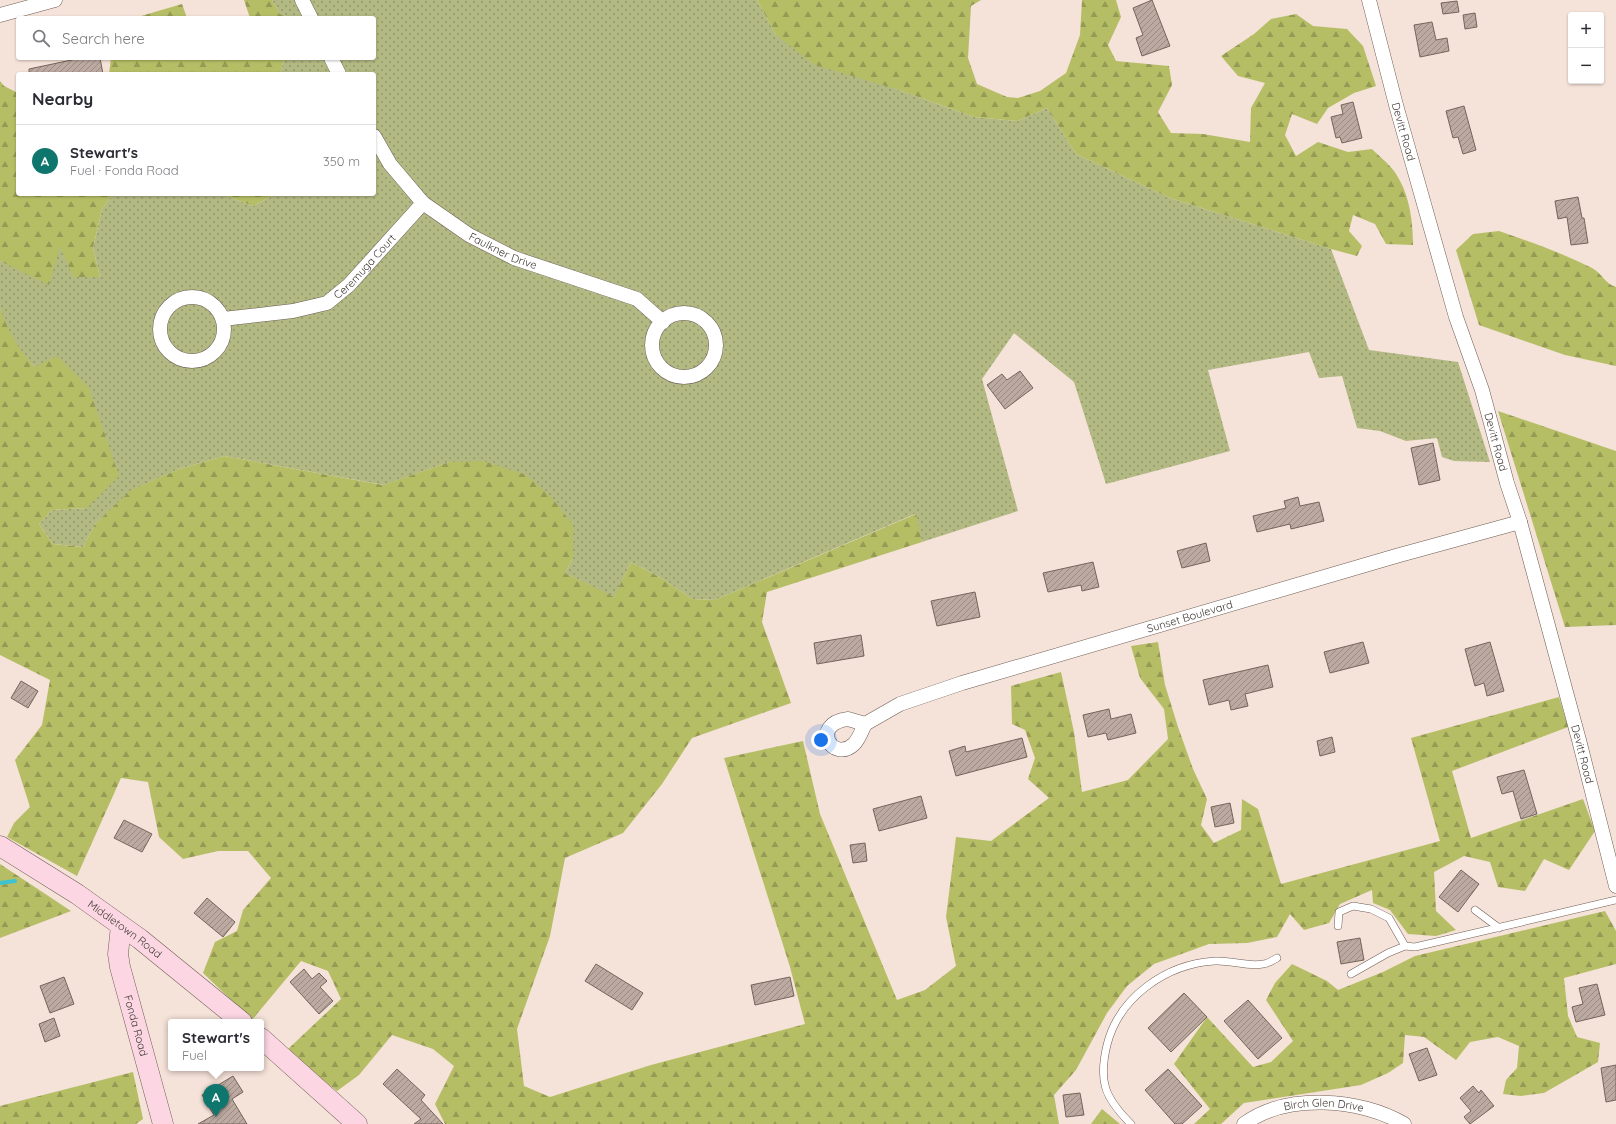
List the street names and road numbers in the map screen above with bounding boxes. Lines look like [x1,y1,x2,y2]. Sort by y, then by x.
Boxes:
street label: Devitt Road [1389,101,1418,162]
street label: Faulkner Drive [467,229,539,272]
street label: Ceremuga Court [331,231,399,302]
street label: Devitt Road [1481,411,1511,473]
street label: Sunset Boulevard [1145,597,1234,636]
street label: Devitt Road [1568,723,1597,785]
street label: Middletown Road [85,897,165,961]
street label: Fonda Road [121,993,151,1058]
street label: Birch Glen Drive [1282,1096,1365,1115]

